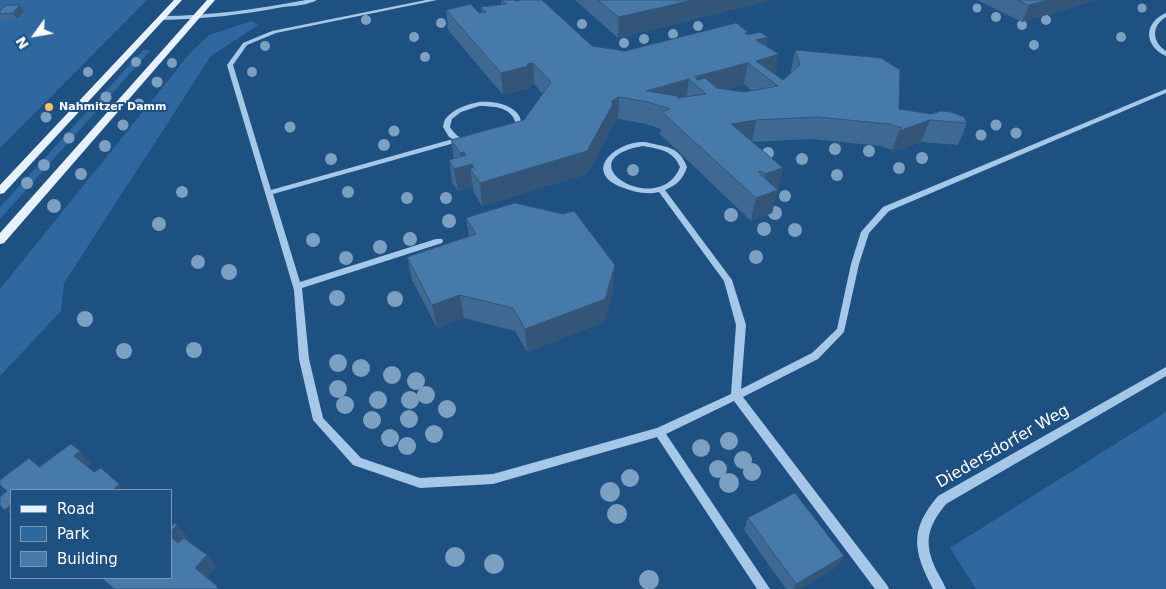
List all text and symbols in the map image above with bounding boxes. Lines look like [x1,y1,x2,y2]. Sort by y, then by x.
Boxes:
north arrow [10,10,60,60]
text: N [12,34,32,52]
place label: Nahmitzer Damm [59,100,167,114]
marker: Nahmitzer Damm [43,101,55,113]
street label: Diedersdorfer Weg [933,401,1073,493]
legend [10,489,172,579]
text: Road [57,500,95,518]
text: Park [57,525,89,543]
text: Building [57,550,118,568]

